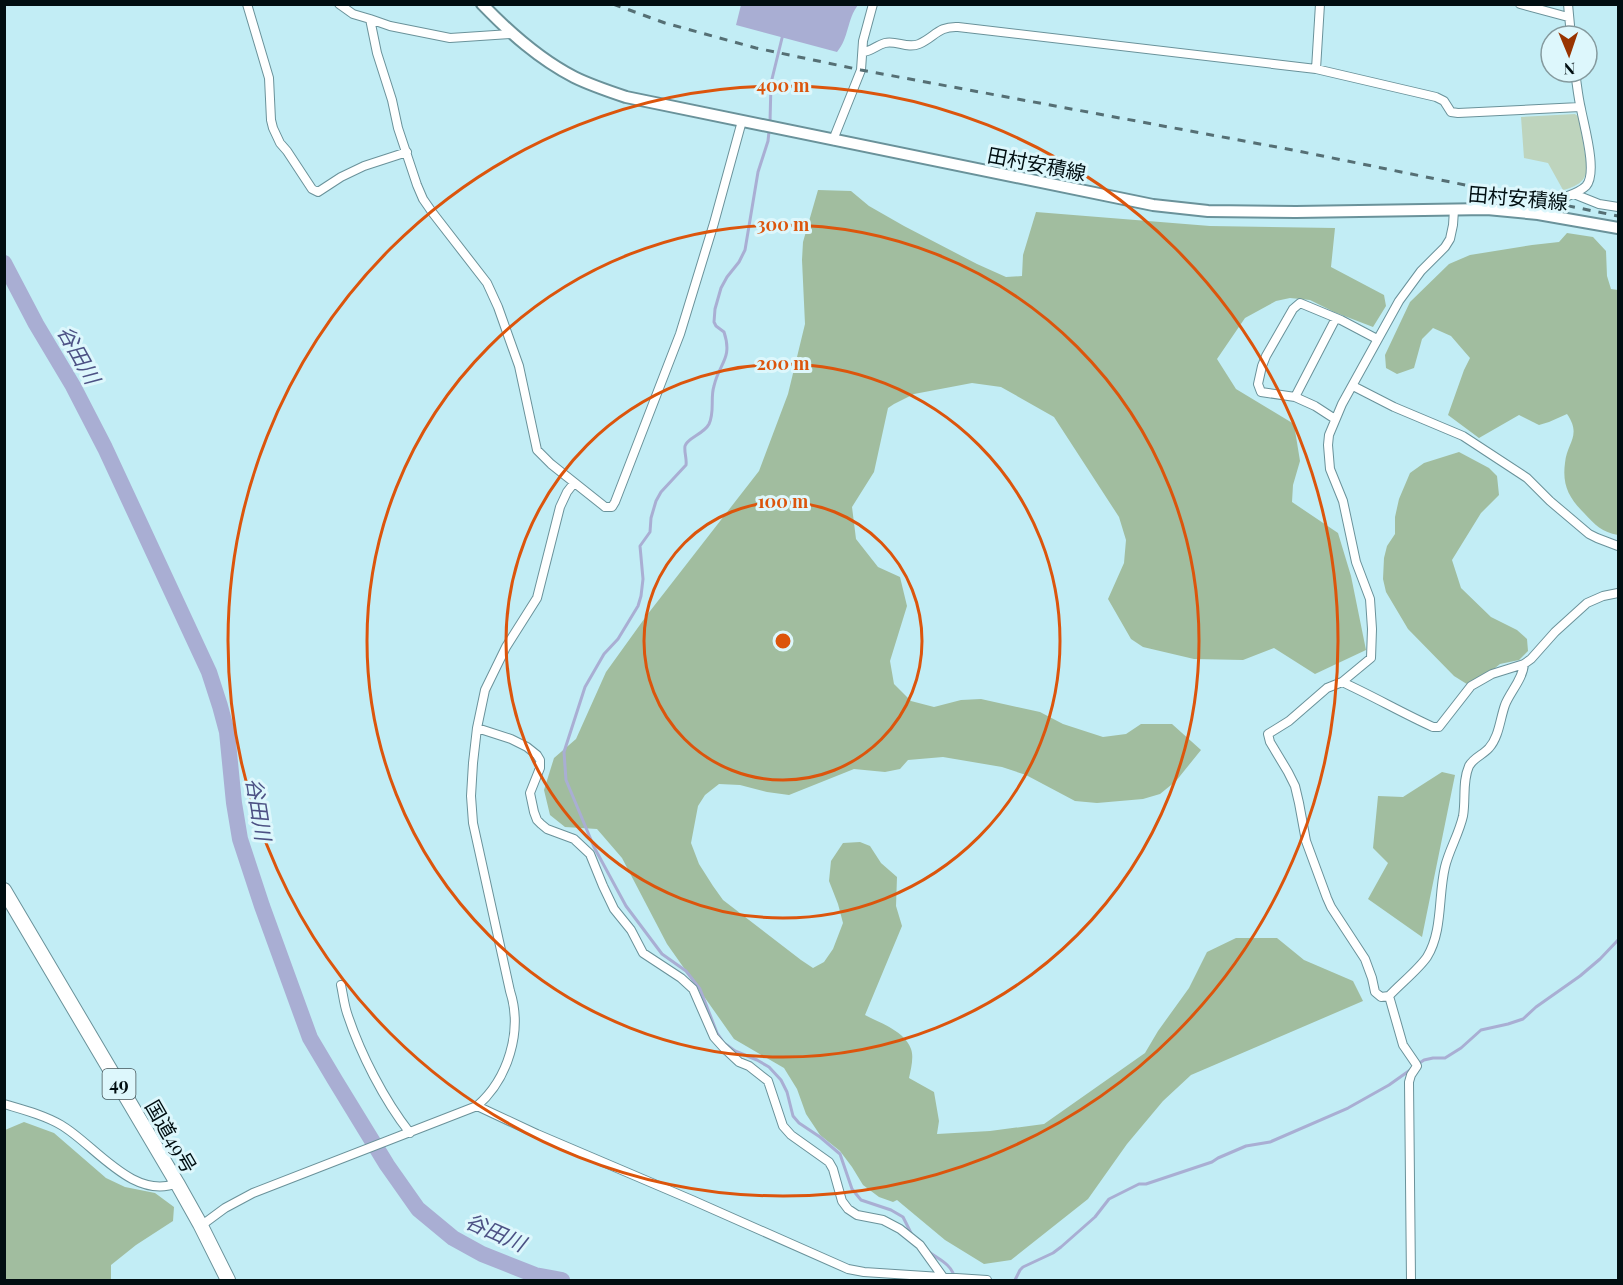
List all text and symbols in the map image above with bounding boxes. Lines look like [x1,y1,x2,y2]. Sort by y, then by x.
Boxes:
north arrow [1539,24,1599,84]
text: N [1563,59,1576,80]
text: 400 m [756,73,810,97]
street label: 田村安積線 [985,140,1089,186]
street label: 田村安積線 [1467,179,1569,215]
text: 300 m [757,212,810,236]
water label: 谷田川 [52,320,108,390]
text: 200 m [756,351,810,375]
text: 100 m [758,489,809,513]
centre of rings [773,631,793,651]
water label: 谷田川 [241,776,279,844]
road number: 49 [102,1069,136,1099]
street label: 国道49号 [140,1095,204,1177]
water label: 谷田川 [462,1205,532,1257]

